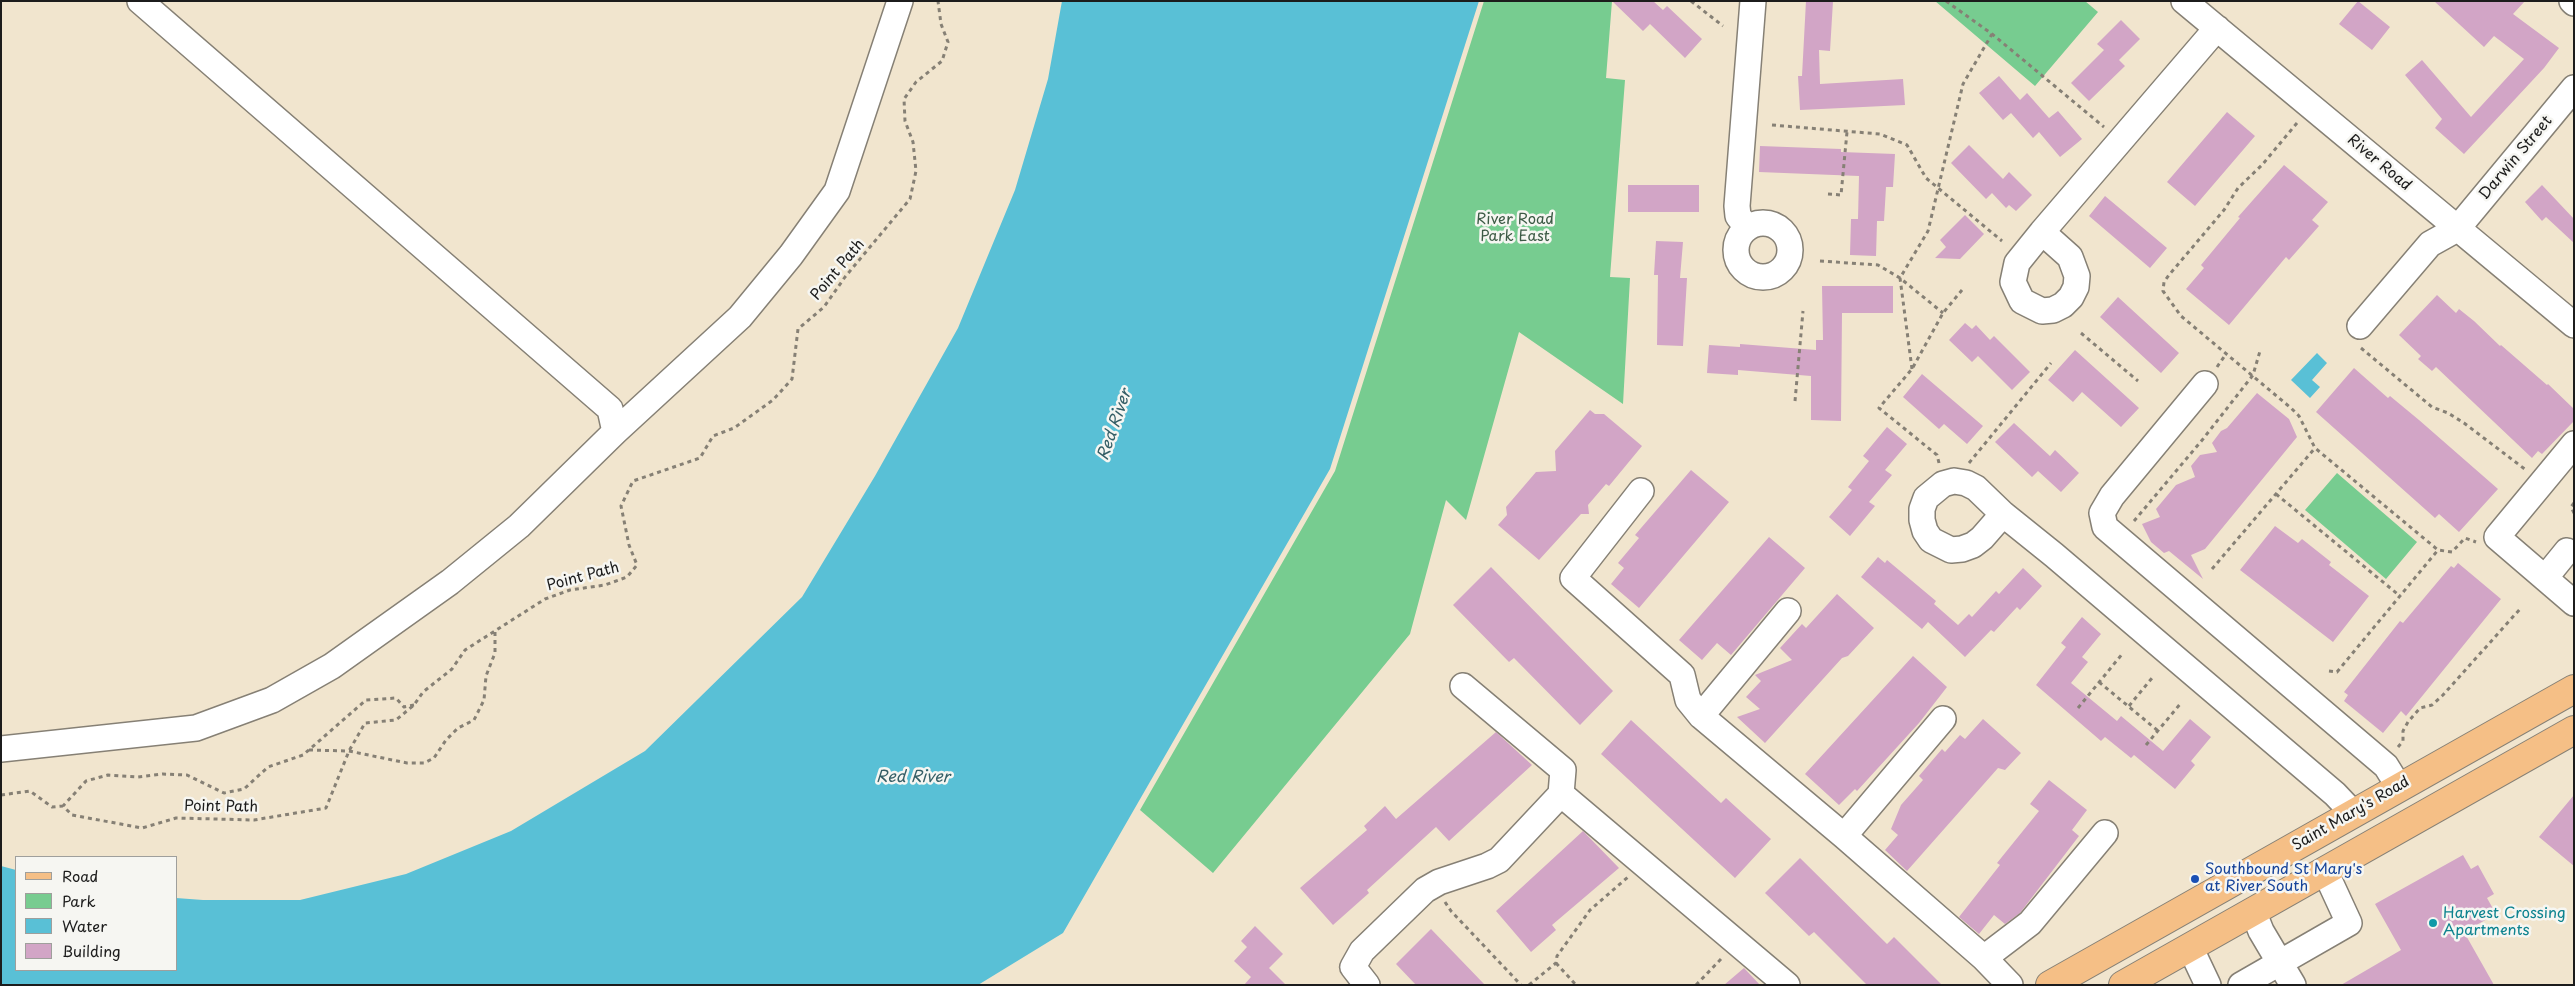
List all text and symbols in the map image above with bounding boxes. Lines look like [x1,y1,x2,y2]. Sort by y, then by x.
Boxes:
street label: Darwin Street [2476,112,2556,204]
street label: River Road [2343,131,2415,195]
park label: River Road Park East [1476,211,1554,246]
street label: Point Path [807,236,869,304]
water label: Red River [1094,387,1136,463]
street label: Point Path [545,559,621,595]
water label: Red River [876,768,950,788]
street label: Saint Mary's Road [2289,773,2413,855]
street label: Point Path [184,797,258,817]
legend [15,856,178,971]
place label: Southbound St Mary's at River South [2205,861,2362,896]
text: Road [62,864,98,887]
marker: Southbound St Mary's at River South [2189,873,2201,885]
text: Park [62,889,96,912]
place label: Harvest Crossing Apartments [2443,905,2566,940]
text: Water [62,914,107,937]
marker: Harvest Crossing Apartments [2427,917,2439,929]
text: Building [62,939,121,962]

